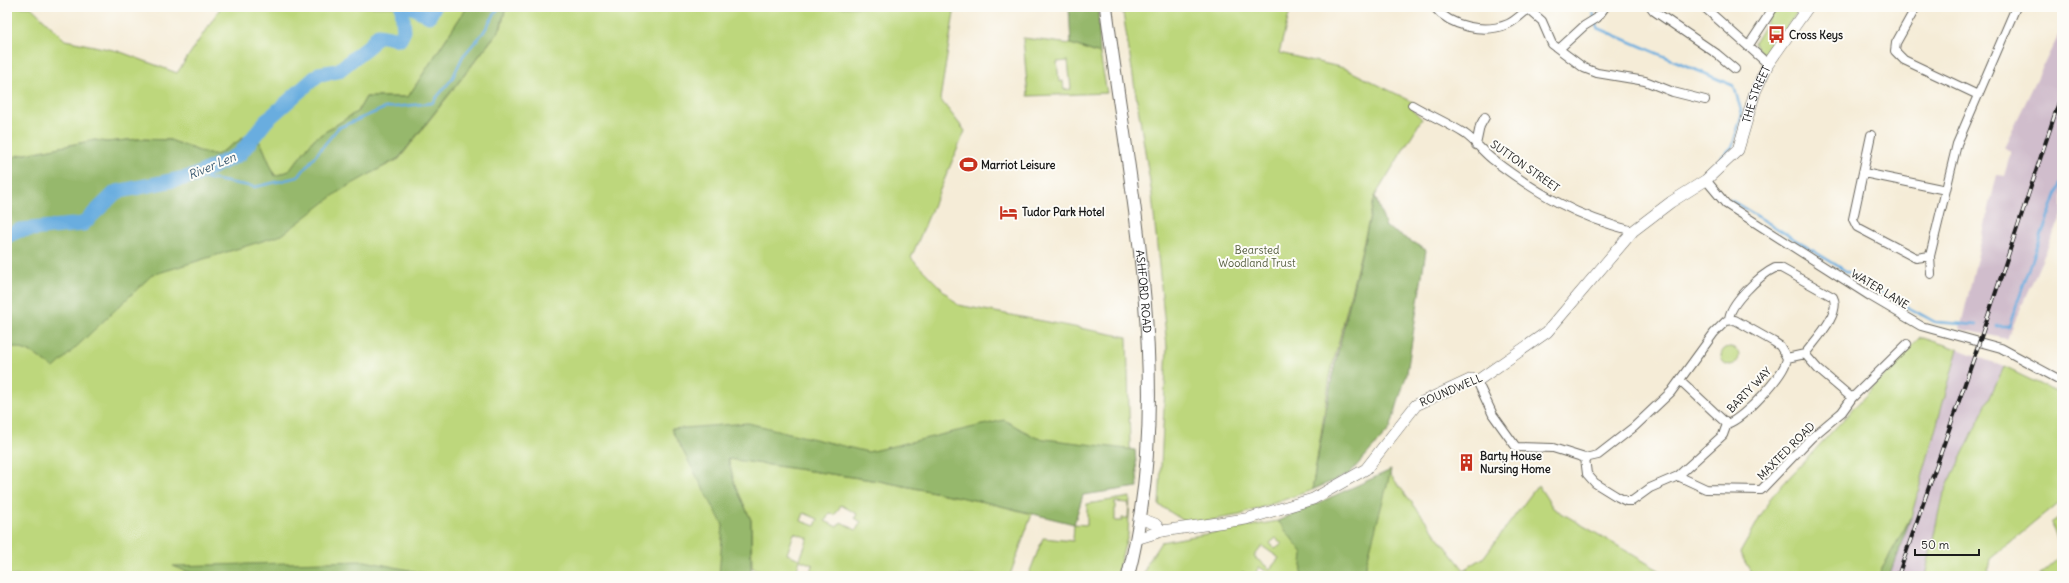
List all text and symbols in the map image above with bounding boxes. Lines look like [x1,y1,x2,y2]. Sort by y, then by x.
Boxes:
bus stop icon: Cross Keys [1766,25,1786,45]
place label: Cross Keys [1789,28,1843,43]
street label: THE STREET [1739,63,1773,125]
street label: SUTTON STREET [1488,137,1562,195]
water label: River Len [186,148,239,182]
sports icon: Marriot Leisure [958,155,978,175]
place label: Marriot Leisure [981,158,1056,172]
hotel icon: Tudor Park Hotel [999,202,1019,222]
place label: Tudor Park Hotel [1022,205,1104,219]
park label: Bearsted Woodland Trust [1218,243,1296,270]
street label: ASHFORD ROAD [1133,249,1154,334]
street label: WATER LANE [1848,266,1912,312]
street label: BARTY WAY [1724,364,1774,416]
street label: ROUNDWELL [1418,371,1484,409]
street label: MAXTED ROAD [1754,419,1818,483]
place label: Barty House Nursing Home [1480,449,1551,477]
building icon: Barty House Nursing Home [1457,452,1477,472]
scale bar [1915,531,1979,557]
text: 50 m [1921,537,1950,552]

